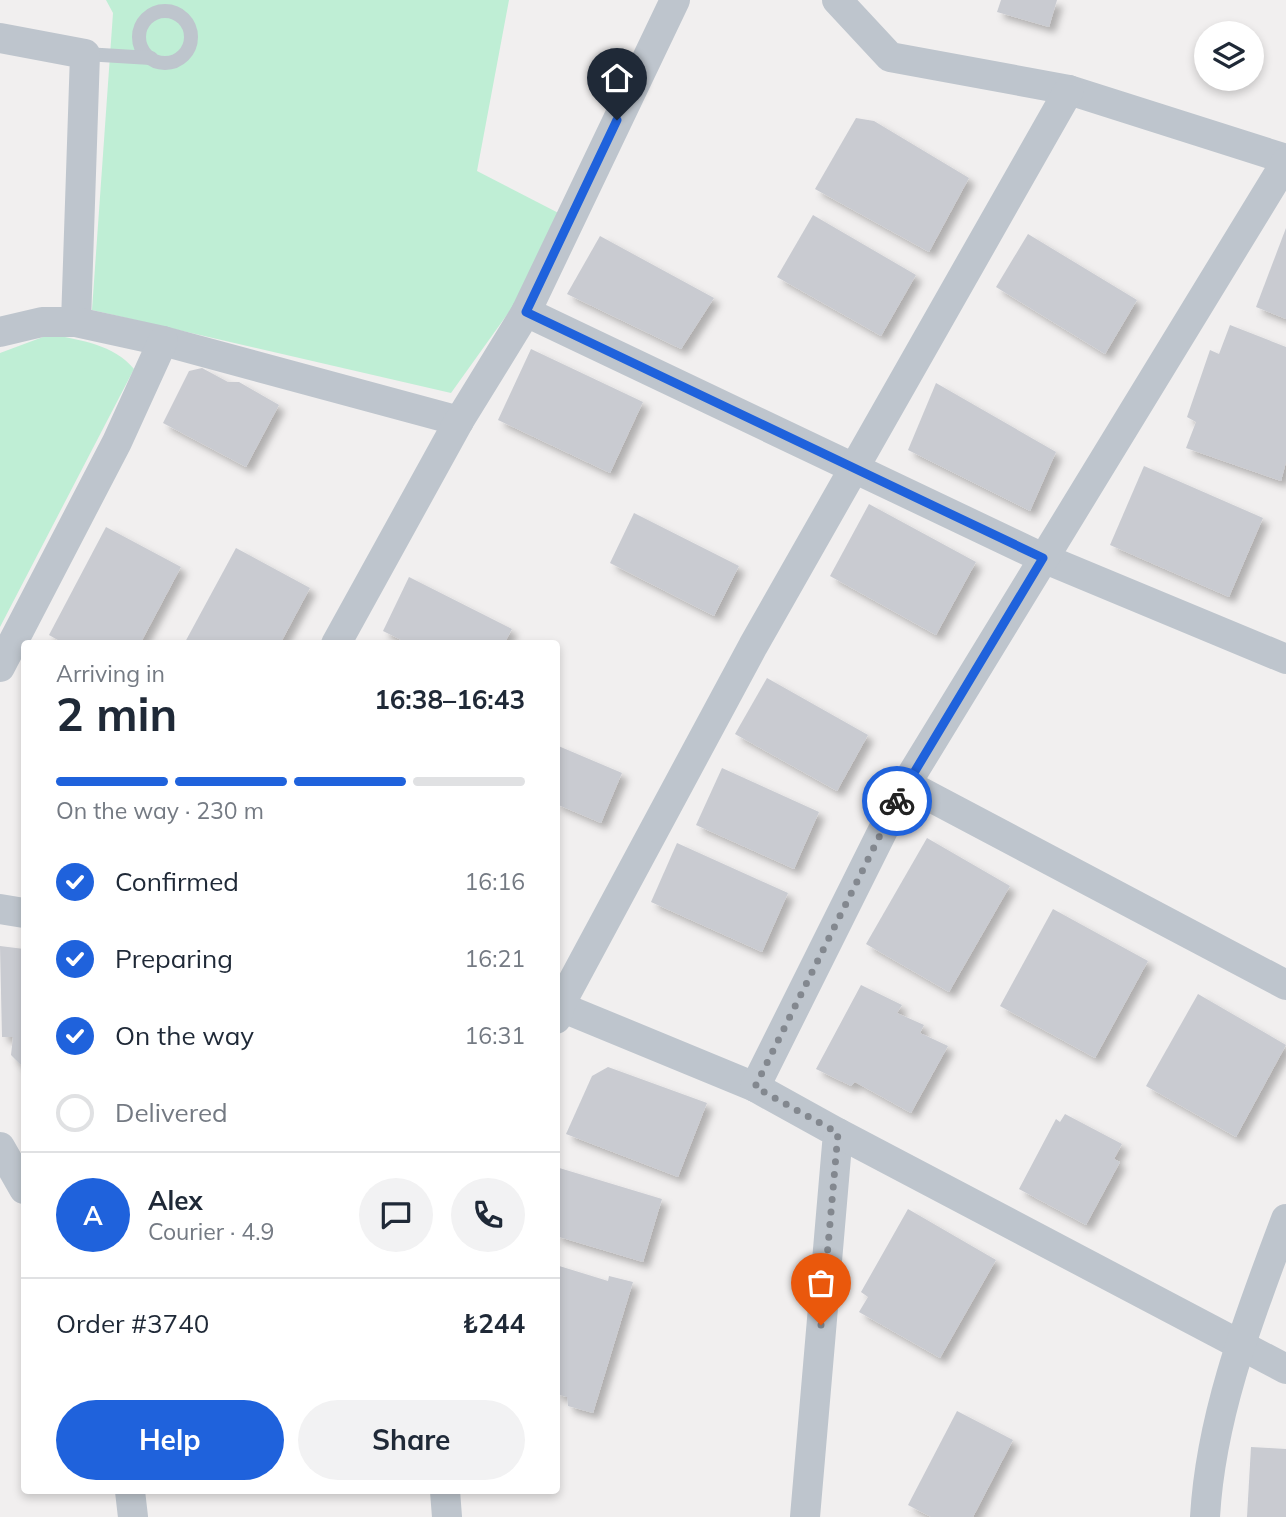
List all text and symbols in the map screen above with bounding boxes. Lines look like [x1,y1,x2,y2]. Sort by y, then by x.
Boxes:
map controls [1194,21,1264,91]
button: layers [1194,21,1264,91]
pin [587,48,647,120]
icon: home [598,59,636,97]
text: Arriving in [56,659,165,688]
text: 16:38–16:43 [374,683,525,716]
text: 2 min [56,685,177,743]
courier [862,766,932,836]
icon: bike [878,782,916,820]
text: On the way · 230 m [56,796,264,825]
icon: check [56,863,94,901]
text: Confirmed [115,865,239,898]
text: 16:16 [465,867,525,896]
icon: check [56,940,94,978]
text: Preparing [115,942,233,975]
text: 16:21 [465,944,525,973]
icon: check [56,1017,94,1055]
text: On the way [115,1019,254,1052]
text: 16:31 [465,1021,525,1050]
text: Delivered [115,1096,228,1129]
button: chat [359,1178,433,1252]
button: phone [451,1178,525,1252]
text: Alex [148,1184,203,1217]
text: A [83,1199,103,1232]
text: Courier · 4.9 [148,1217,274,1246]
pin [791,1253,851,1325]
icon: bag [802,1264,840,1302]
text: Order #3740 [56,1307,209,1340]
text: ₺244 [463,1307,525,1340]
button: Help [56,1400,284,1480]
button: Share [298,1400,525,1480]

